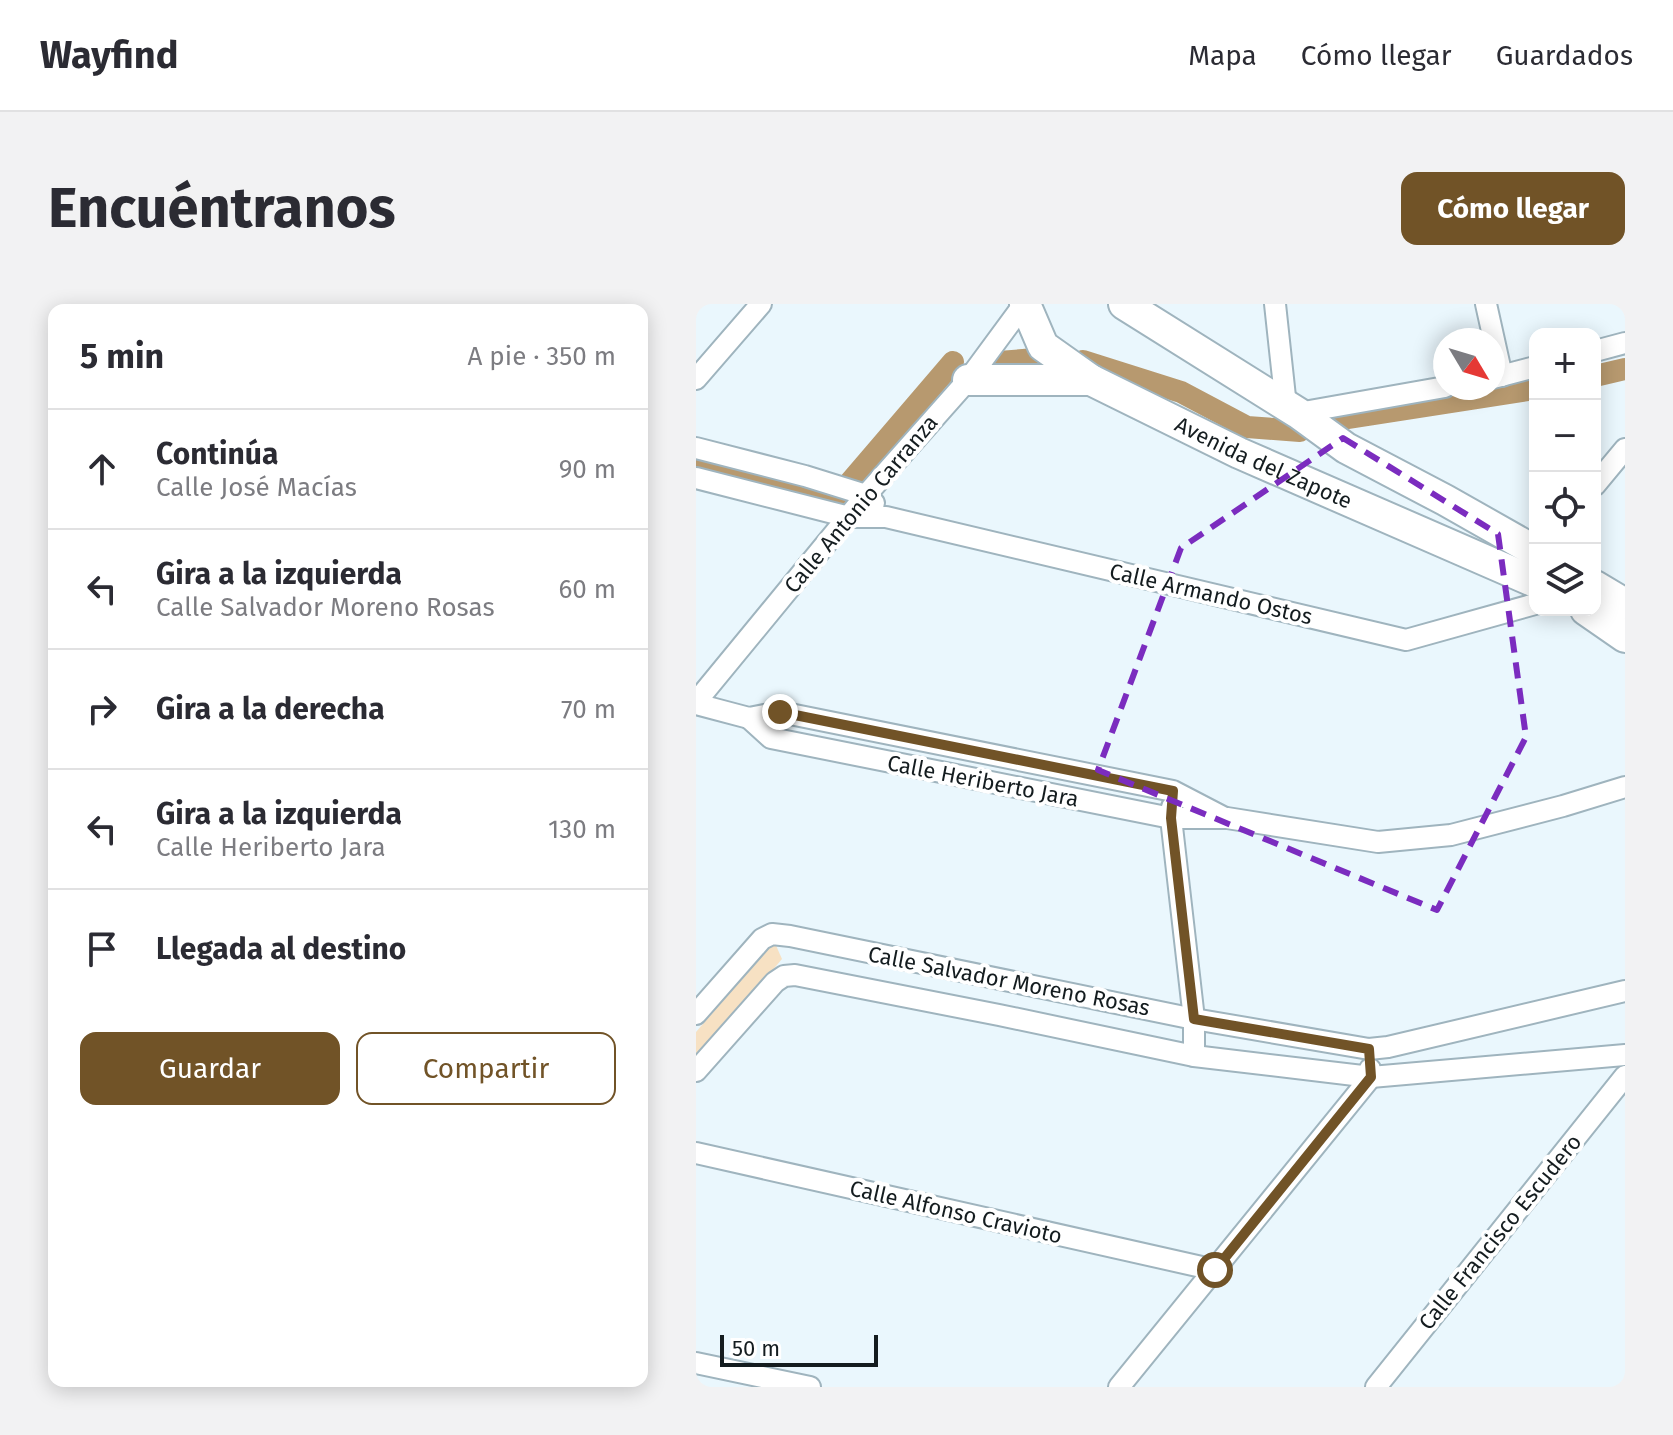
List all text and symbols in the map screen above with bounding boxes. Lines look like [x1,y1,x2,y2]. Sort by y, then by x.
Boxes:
text: Wayfind [40,32,178,78]
text: Mapa [1188,39,1257,72]
text: Cómo llegar [1301,39,1452,72]
text: Guardados [1496,39,1633,72]
button: Cómo llegar [1401,172,1625,245]
text: Encuéntranos [48,175,396,242]
north arrow [1433,328,1505,400]
map controls [1529,328,1601,616]
button: + [1529,328,1601,400]
text: 5 min [80,336,164,377]
text: A pie · 350 m [468,341,616,372]
button: − [1529,400,1601,472]
street label: Calle Antonio Carranza [778,409,944,599]
street label: Avenida del Zapote [1171,410,1356,514]
text: Continúa [156,436,278,472]
icon: ahead [80,447,124,491]
text: 90 m [559,454,616,485]
text: Calle José Macías [156,472,357,503]
button: locate [1529,472,1601,544]
button: layers [1529,544,1601,616]
text: Gira a la izquierda [156,556,402,592]
street label: Calle Armando Ostos [1107,558,1315,630]
icon: left [80,567,124,611]
text: 60 m [558,574,616,605]
text: Calle Salvador Moreno Rosas [156,592,495,623]
icon: right [80,687,124,731]
text: Gira a la derecha [156,691,385,727]
text: 70 m [561,694,616,725]
route end [762,694,798,730]
street label: Calle Heriberto Jara [885,749,1081,813]
text: Gira a la izquierda [156,796,402,832]
icon: left [80,807,124,851]
text: 130 m [548,814,616,845]
text: Calle Heriberto Jara [156,832,386,863]
icon: arrive [80,927,124,971]
text: Llegada al destino [156,931,406,967]
street label: Calle Salvador Moreno Rosas [866,940,1152,1022]
button: Guardar [80,1032,340,1105]
button: Compartir [356,1032,616,1105]
street label: Calle Francisco Escudero [1413,1129,1587,1335]
street label: Calle Alfonso Cravioto [847,1174,1065,1250]
route start [1197,1252,1233,1288]
scale bar [720,1331,878,1367]
text: 50 m [732,1335,780,1362]

